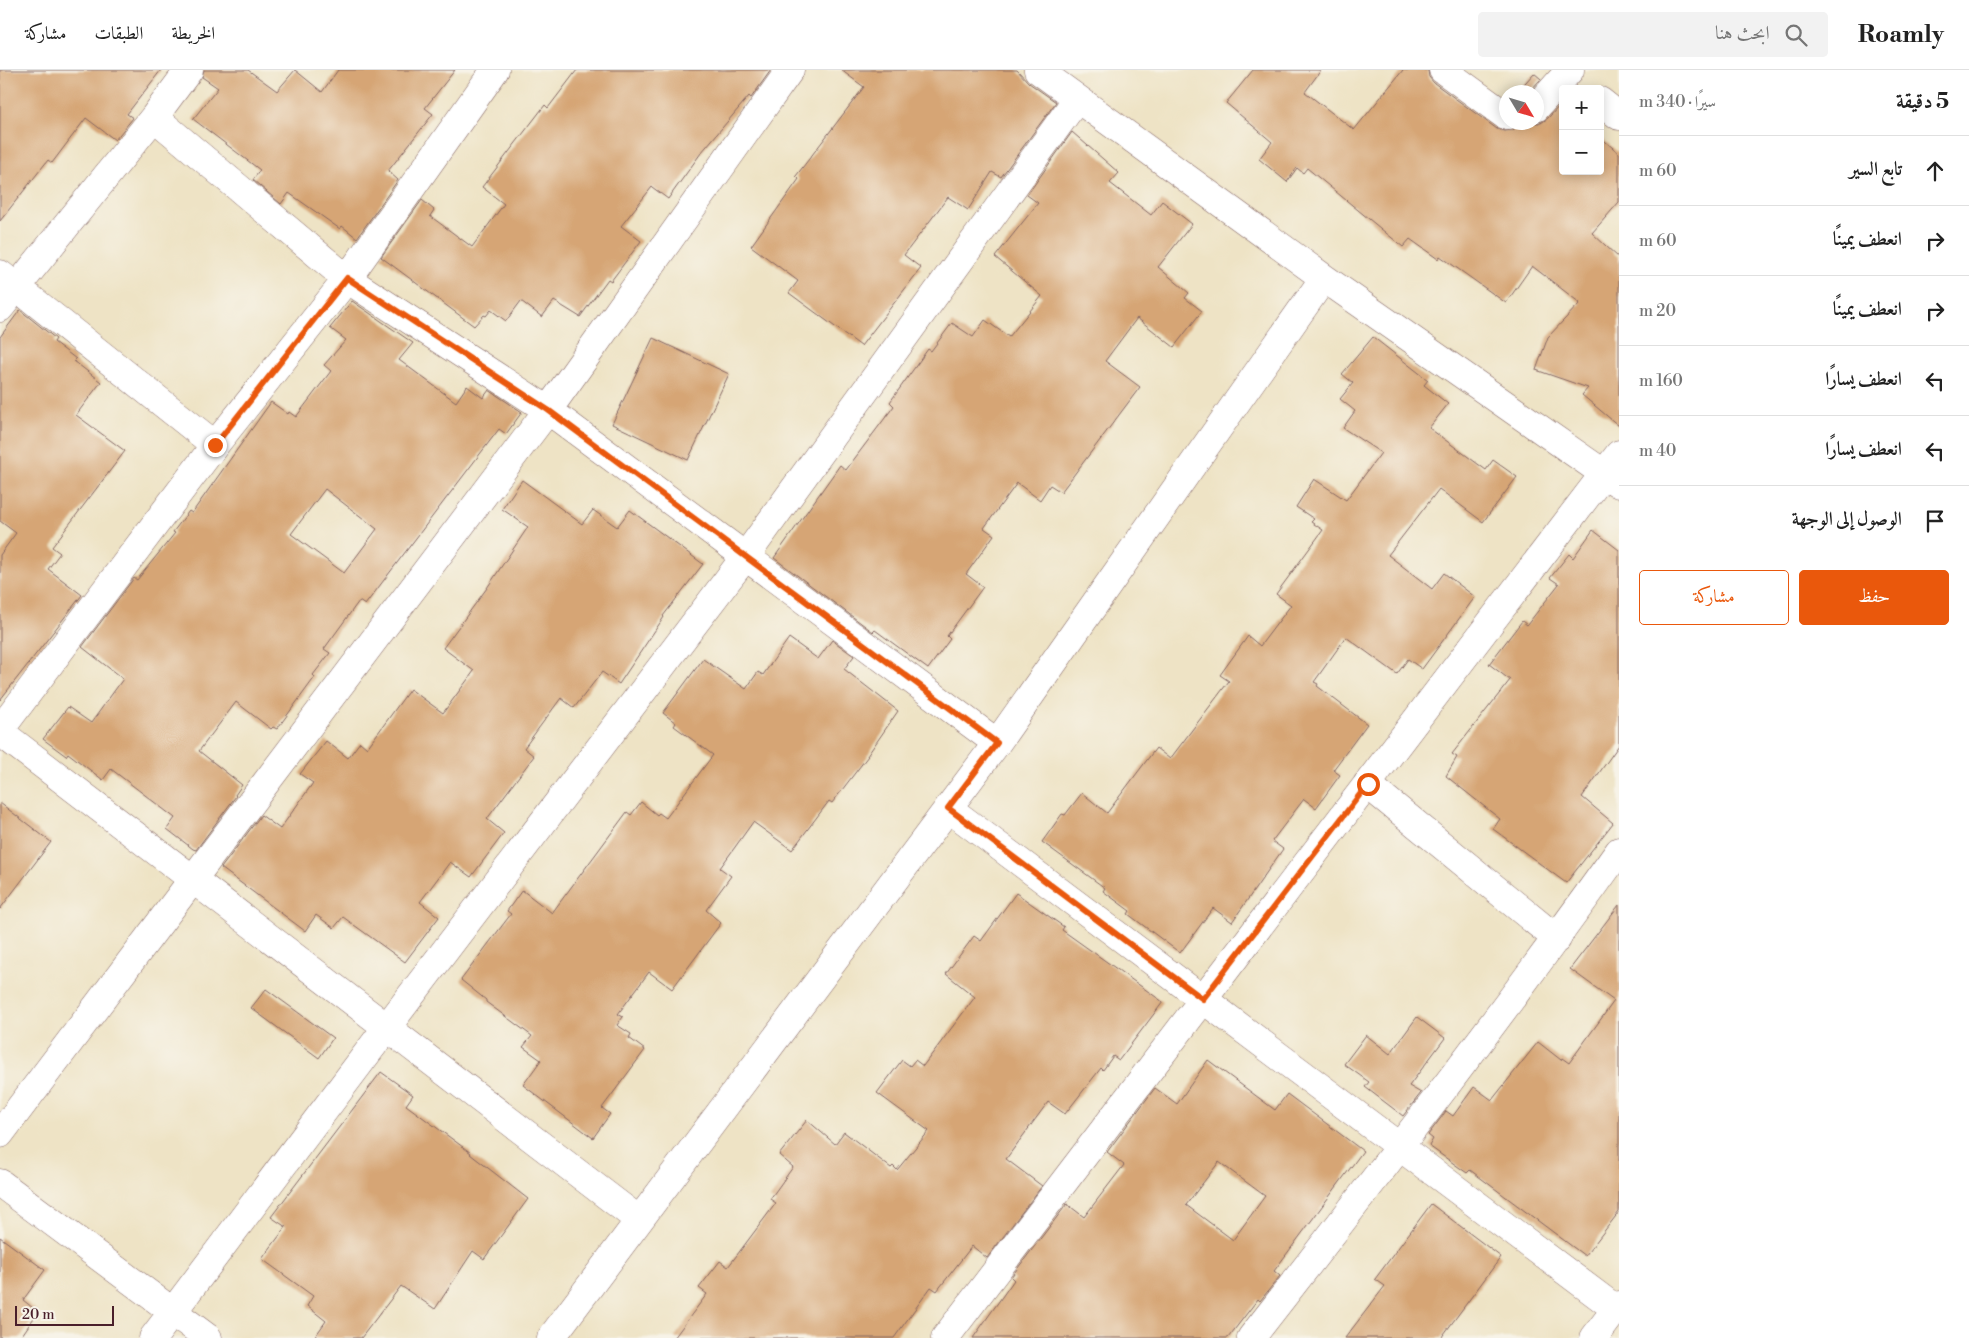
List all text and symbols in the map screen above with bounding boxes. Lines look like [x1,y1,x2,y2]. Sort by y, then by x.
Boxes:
search box [1478,12,1828,57]
text: Roamly [1858,20,1944,50]
text: ابحث هنا [1715,21,1770,45]
icon: search [1782,21,1810,49]
text: مشاركة [25,22,66,45]
text: الطبقات [94,22,143,45]
text: الخريطة [171,22,215,45]
north arrow [1499,85,1544,130]
map controls [1559,85,1604,175]
button: + [1559,85,1604,130]
text: 5 دقيقة [1896,89,1949,115]
text: سيرًا · 340 m [1639,92,1716,112]
button: − [1559,130,1604,175]
text: تابع السير [1849,157,1902,181]
icon: ahead [1921,157,1949,185]
text: 60 m [1639,161,1677,181]
text: انعطف يمينًا [1833,227,1902,251]
icon: right [1921,227,1949,255]
text: 60 m [1639,231,1677,251]
text: انعطف يمينًا [1833,297,1902,321]
icon: right [1921,297,1949,325]
text: 20 m [1639,301,1676,321]
text: انعطف يسارًا [1825,367,1902,391]
icon: left [1921,367,1949,395]
text: 160 m [1639,371,1683,391]
route end [204,434,227,457]
text: انعطف يسارًا [1825,437,1902,461]
icon: left [1921,437,1949,465]
text: 40 m [1639,441,1676,461]
text: الوصول إلى الوجهة [1792,507,1902,531]
icon: arrive [1921,507,1949,535]
button: مشاركة [1639,570,1789,625]
button: حفظ [1799,570,1949,625]
route start [1357,773,1380,796]
scale bar [15,1303,114,1326]
text: 20 m [22,1306,54,1324]

